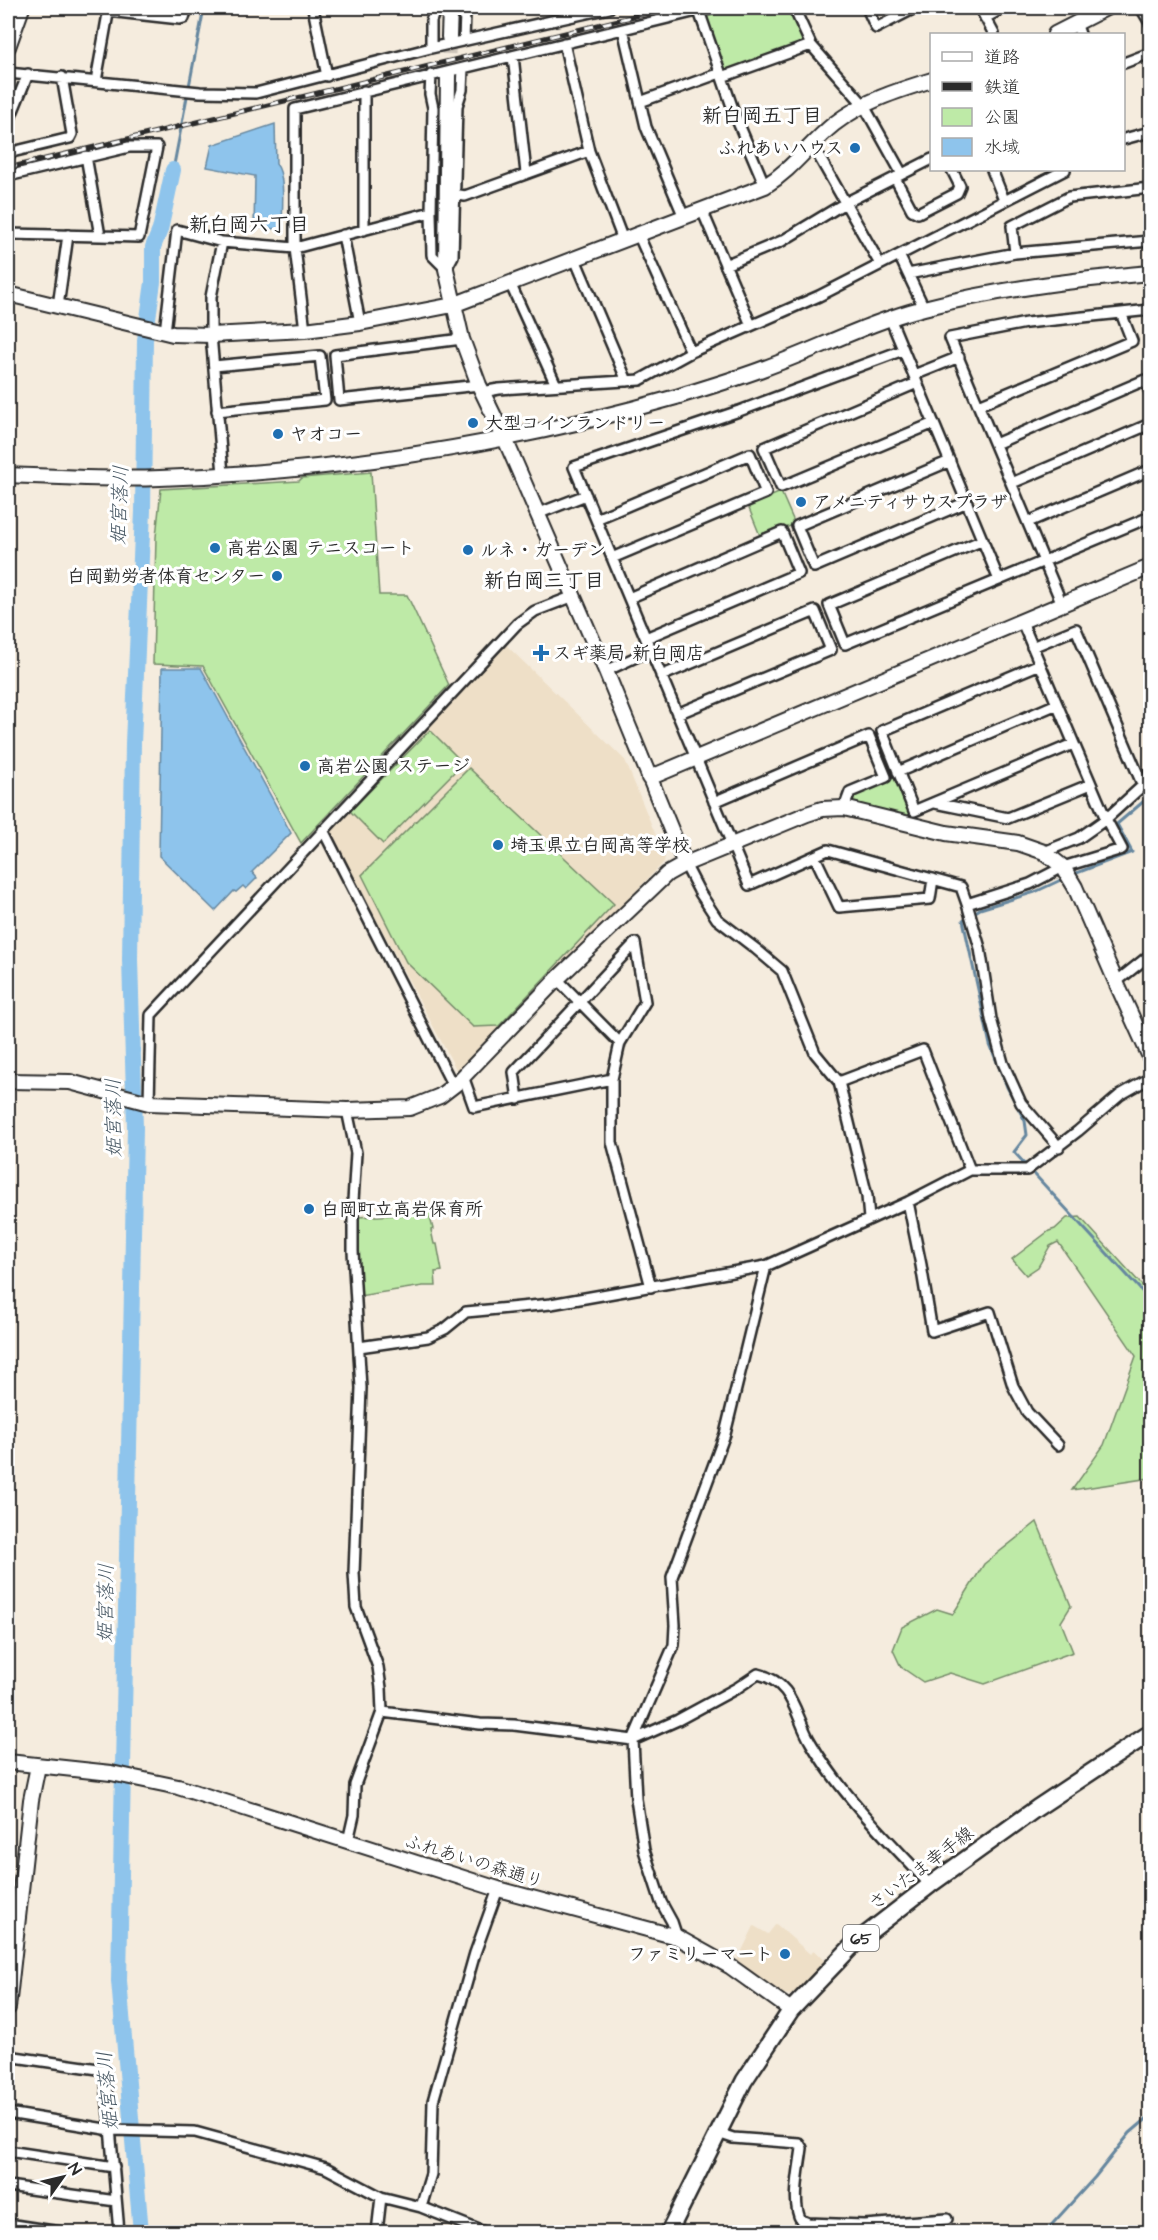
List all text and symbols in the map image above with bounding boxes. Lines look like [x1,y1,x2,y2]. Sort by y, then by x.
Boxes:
legend [930,33,1125,171]
text: 道路 [984,45,1020,70]
text: 鉄道 [984,75,1020,100]
district label: 新白岡五丁目 [702,102,822,130]
text: 公園 [984,105,1020,130]
text: 水域 [984,135,1020,160]
place label: ふれあいハウス [718,136,843,161]
marker: ふれあいハウス [848,141,862,155]
district label: 新白岡六丁目 [189,211,309,239]
place label: 大型コインランドリー [485,411,665,436]
marker: 大型コインランドリー [466,416,480,430]
place label: ヤオコー [290,422,362,447]
marker: ヤオコー [271,427,285,441]
water label: 姫宮落川 [105,465,135,545]
place label: アメニティサウスプラザ [813,490,1008,515]
marker: アメニティサウスプラザ [794,495,808,509]
place label: 高岩公園 テニスコート [227,536,415,561]
place label: ルネ・ガーデン [480,538,606,563]
marker: 高岩公園 テニスコート [208,541,222,555]
marker: ルネ・ガーデン [461,543,475,557]
place label: 白岡勤労者体育センター [67,564,265,589]
district label: 新白岡三丁目 [484,567,604,595]
marker: 白岡勤労者体育センター [270,569,284,583]
place label: スギ薬局 新白岡店 [553,641,704,666]
marker: スギ薬局 新白岡店 [534,646,548,660]
place label: 高岩公園 ステージ [317,754,470,779]
marker: 高岩公園 ステージ [298,759,312,773]
place label: 埼玉県立白岡高等学校 [510,833,690,858]
marker: 埼玉県立白岡高等学校 [491,838,505,852]
water label: 姫宮落川 [99,1078,129,1158]
place label: 白岡町立高岩保育所 [321,1197,483,1222]
marker: 白岡町立高岩保育所 [302,1202,316,1216]
water label: 姫宮落川 [91,1563,121,1643]
street label: さいたま幸手線 [864,1821,979,1916]
street label: ふれあいの森通り [401,1828,546,1894]
road number: 65 [843,1925,879,1951]
place label: ファミリーマート [628,1942,773,1967]
marker: ファミリーマート [778,1947,792,1961]
water label: 姫宮落川 [91,2050,125,2132]
north arrow [33,2147,93,2207]
text: N [63,2159,87,2179]

